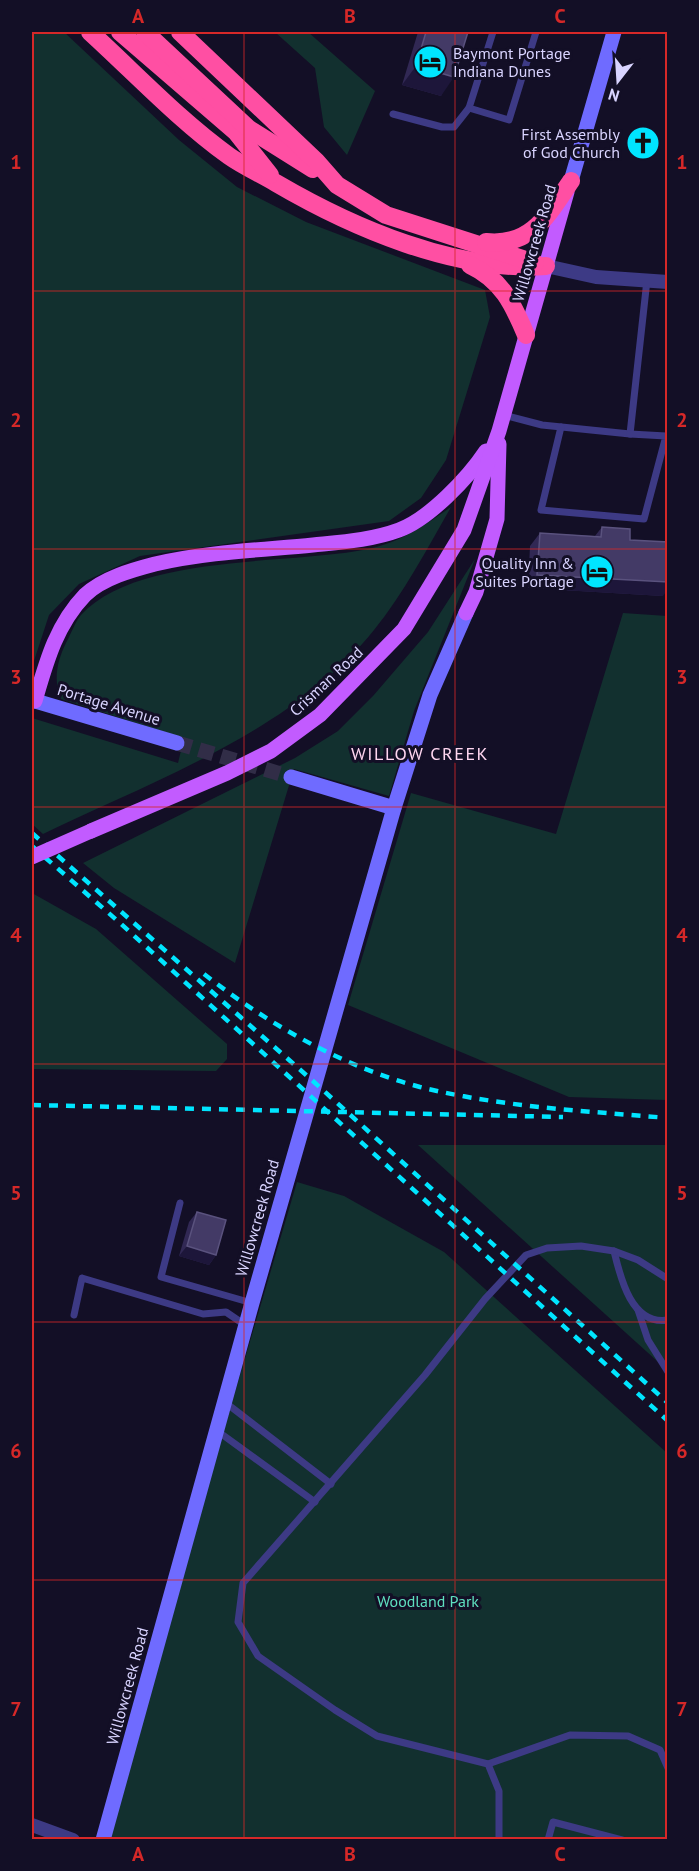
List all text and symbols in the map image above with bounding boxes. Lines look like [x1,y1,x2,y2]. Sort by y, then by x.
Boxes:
text: A [132,3,145,29]
text: B [344,3,356,29]
text: C [554,3,566,29]
place label: Baymont Portage Indiana Dunes [453,43,571,81]
hotel icon: Baymont Portage Indiana Dunes [412,44,448,80]
north arrow [588,51,648,111]
text: N [606,84,622,106]
place label: First Assembly of God Church [521,124,621,162]
church icon: First Assembly of God Church [625,125,661,161]
text: 1 [10,149,22,175]
text: 1 [676,149,688,175]
street label: Willowcreek Road [508,182,560,304]
text: 2 [10,407,22,433]
text: 2 [676,407,688,433]
place label: Quality Inn & Suites Portage [475,553,574,591]
hotel icon: Quality Inn & Suites Portage [579,554,615,590]
street label: Crisman Road [285,642,367,720]
text: 3 [10,664,22,690]
text: 3 [676,664,688,690]
street label: Portage Avenue [55,679,163,729]
district label: WILLOW CREEK [351,742,489,765]
text: 4 [10,922,22,948]
text: 4 [676,922,688,948]
street label: Willowcreek Road [231,1157,283,1279]
text: 5 [10,1180,22,1206]
text: 5 [676,1180,688,1206]
text: 6 [10,1438,22,1464]
text: 6 [676,1438,688,1464]
park label: Woodland Park [377,1591,479,1611]
street label: Willowcreek Road [102,1625,152,1747]
text: 7 [10,1696,22,1722]
text: 7 [676,1696,688,1722]
text: A [132,1841,145,1867]
text: B [344,1841,356,1867]
text: C [554,1841,566,1867]

